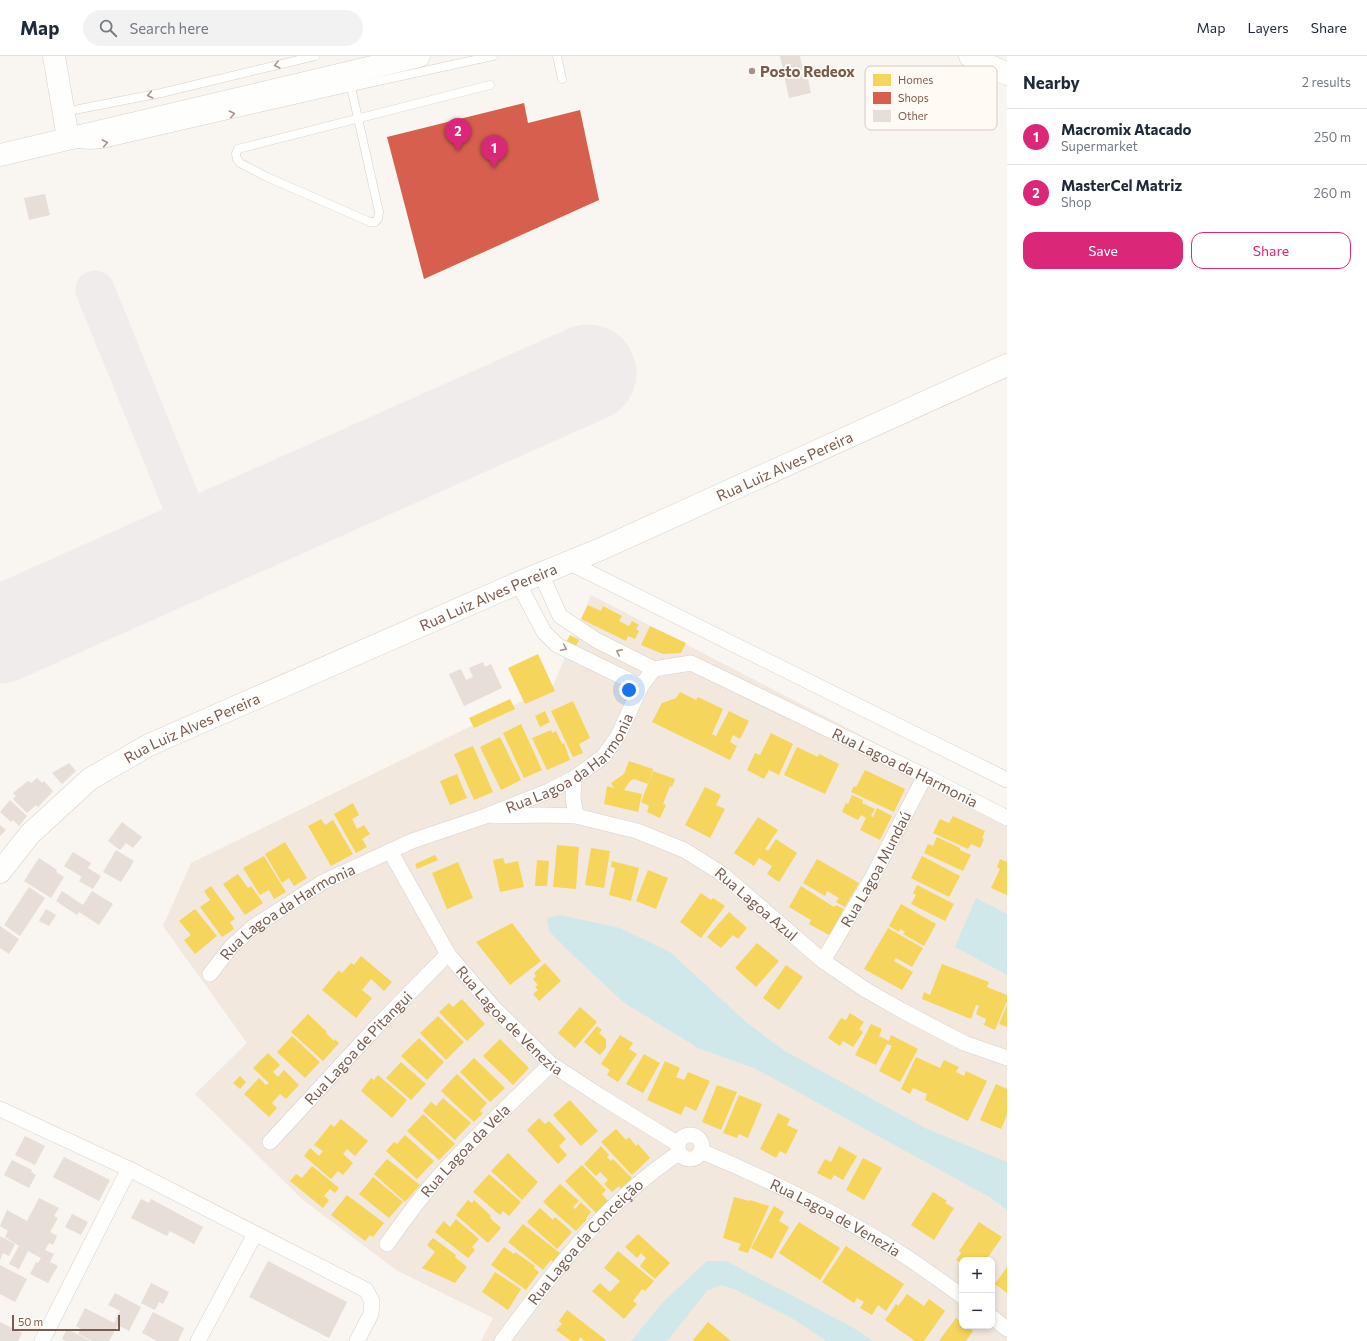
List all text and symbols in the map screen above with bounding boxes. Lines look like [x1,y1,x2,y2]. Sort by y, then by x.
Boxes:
search box [83,10,363,46]
text: Map [20,16,59,39]
icon: search [97,17,119,39]
text: Search here [129,19,209,37]
text: Map [1197,19,1225,36]
text: Layers [1247,19,1289,36]
text: Share [1311,19,1347,36]
one-way arrow [273,61,280,69]
place label: Posto Redeox [760,62,855,80]
marker: Posto Redeox [747,66,757,76]
legend [865,66,997,130]
text: Nearby [1023,72,1080,93]
text: Homes [898,73,933,86]
text: 2 results [1302,74,1351,90]
one-way arrow [147,91,153,99]
text: Shops [898,91,929,104]
text: Other [898,109,929,122]
one-way arrow [229,111,235,119]
pin: 2 [445,118,471,151]
text: Macromix Atacado [1061,120,1191,138]
text: 1 [1033,129,1039,145]
text: 250 m [1314,129,1351,145]
pin: 1 [481,135,507,168]
text: Supermarket [1061,138,1138,154]
one-way arrow [102,140,108,148]
text: MasterCel Matriz [1061,176,1182,194]
text: 2 [1032,185,1040,201]
text: 260 m [1314,185,1351,201]
text: Shop [1061,194,1092,210]
button: Save [1023,232,1183,269]
button: Share [1191,232,1351,269]
street label: Rua Luiz Alves Pereira [713,427,855,505]
street label: Rua Luiz Alves Pereira [417,559,559,634]
one-way arrow [560,643,567,651]
one-way arrow [616,649,623,656]
your location [619,680,639,700]
street label: Rua Luiz Alves Pereira [120,689,262,767]
street label: Rua Lagoa da Harmonia [503,710,636,816]
street label: Rua Lagoa da Harmonia [830,724,981,811]
street label: Rua Lagoa Mundaú [836,808,914,930]
street label: Rua Lagoa da Harmonia [216,860,358,963]
street label: Rua Lagoa Azul [712,863,801,944]
street label: Rua Lagoa de Venezia [453,962,567,1079]
street label: Rua Lagoa de Pitangui [300,987,415,1108]
street label: Rua Lagoa da Vela [416,1100,513,1200]
street label: Rua Lagoa de Venezia [768,1174,904,1260]
street label: Rua Lagoa da Conceição [524,1175,647,1308]
map controls [959,1257,995,1329]
button: + [959,1257,995,1293]
button: − [959,1293,995,1329]
scale bar [12,1313,120,1332]
text: 50 m [18,1315,43,1328]

